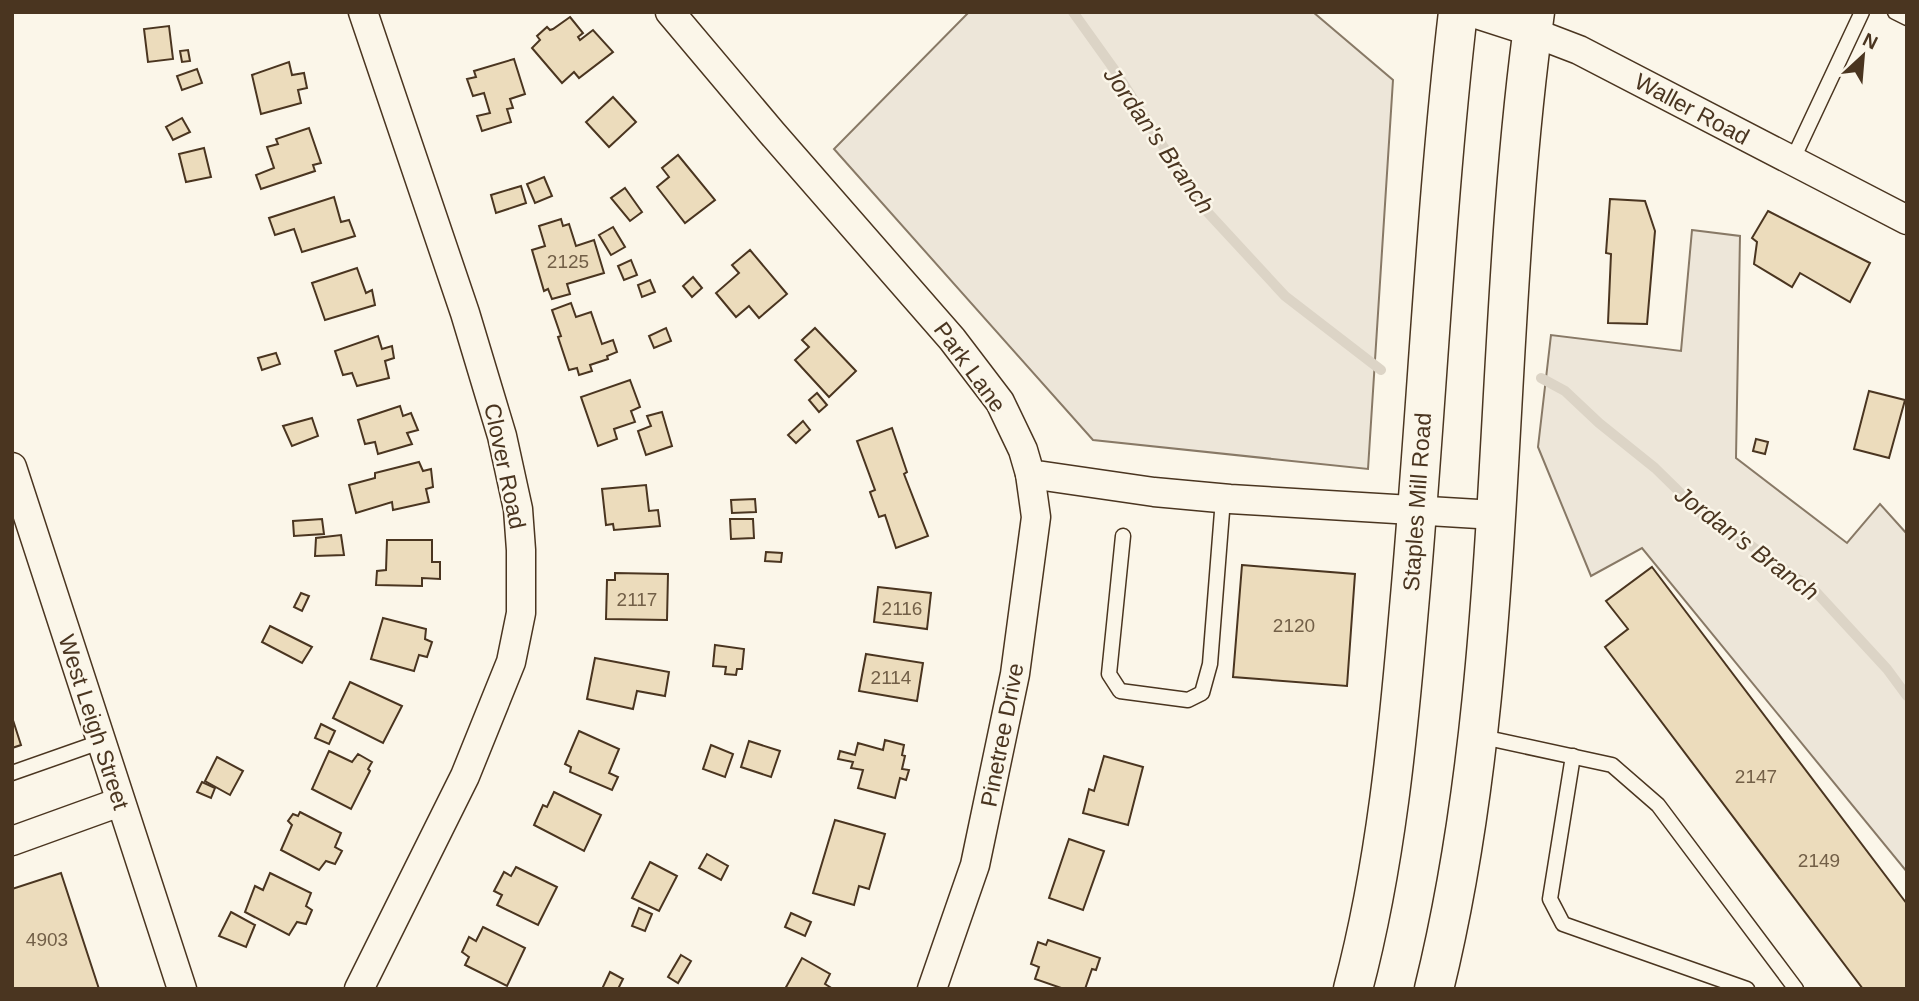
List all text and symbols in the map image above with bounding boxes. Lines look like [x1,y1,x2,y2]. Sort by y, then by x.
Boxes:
north arrow [1828,21,1898,91]
text: N [1859,29,1881,54]
water label: Jordan's Branch [1098,61,1220,218]
street label: Waller Road [1630,68,1754,150]
house number: 2125 [547,251,589,272]
street label: Park Lane [929,317,1011,417]
street label: Clover Road [479,401,531,531]
street label: Staples Mill Road [1398,412,1436,592]
water label: Jordan's Branch [1669,480,1824,606]
house number: 2117 [617,589,657,610]
house number: 2116 [882,598,922,619]
house number: 2120 [1273,615,1315,636]
street label: West Leigh Street [53,631,135,813]
street label: Pinetree Drive [975,661,1029,809]
house number: 2114 [871,667,912,688]
house number: 2147 [1735,766,1777,787]
house number: 2149 [1798,850,1840,871]
house number: 4903 [26,929,68,950]

